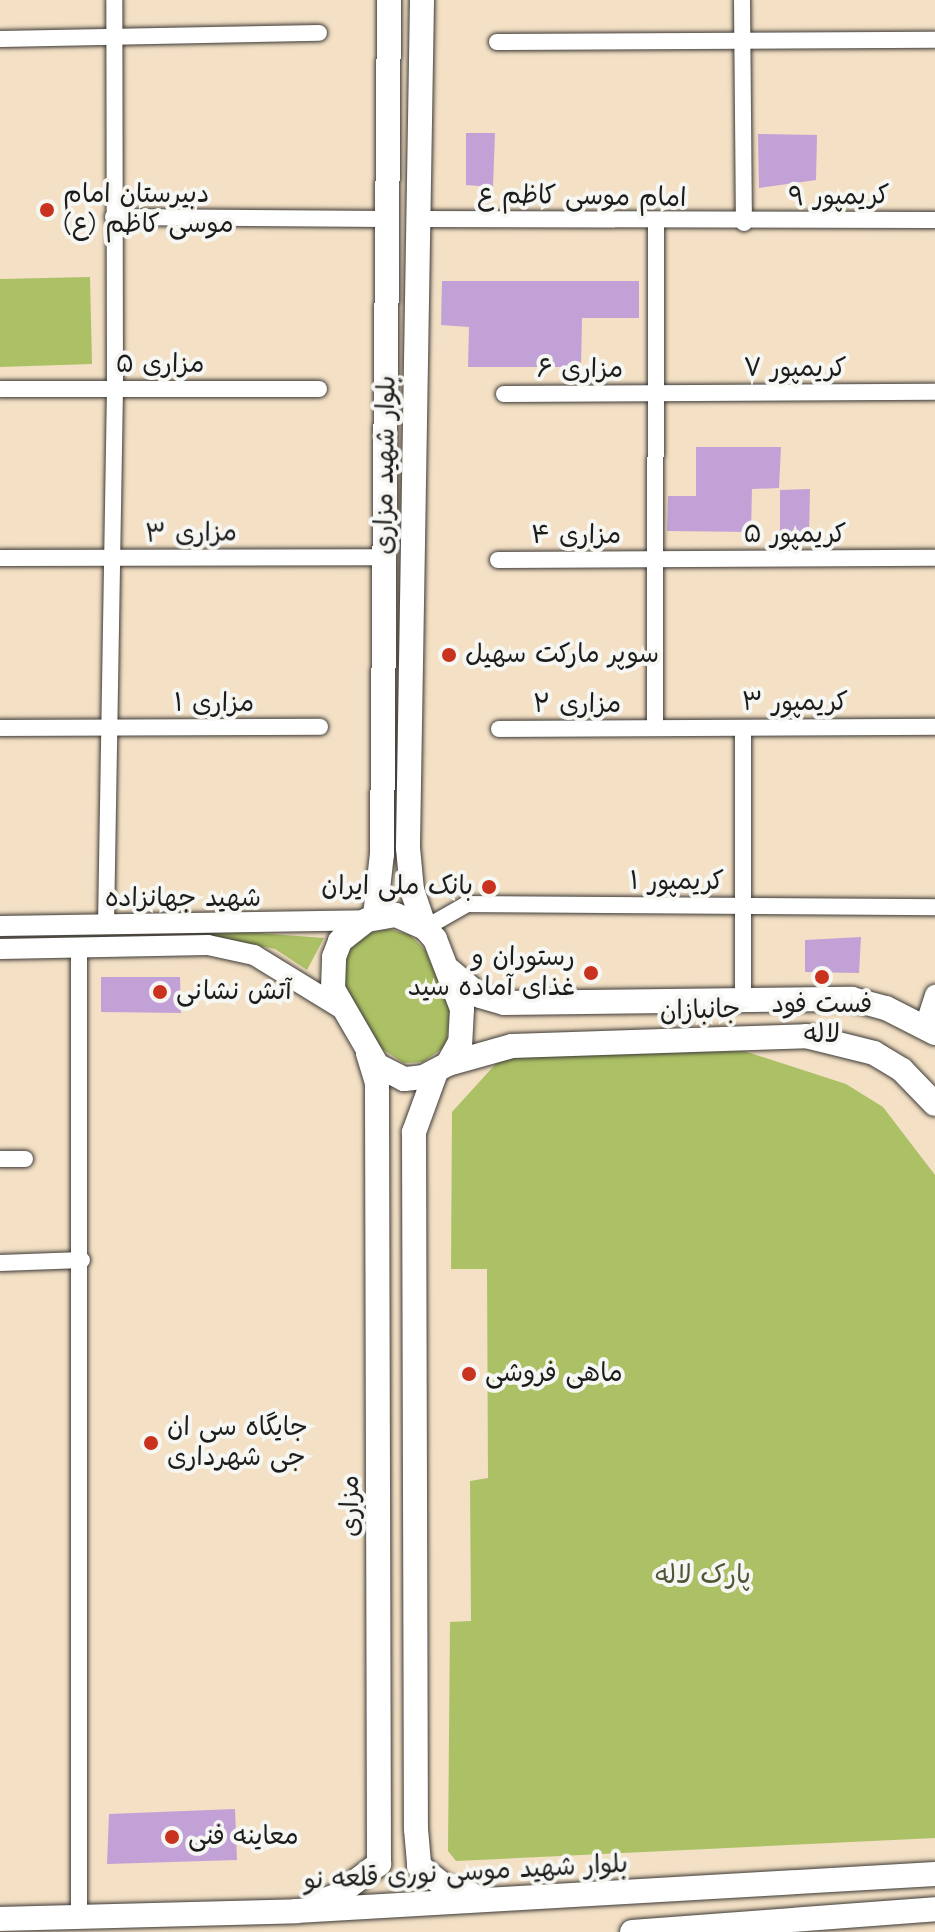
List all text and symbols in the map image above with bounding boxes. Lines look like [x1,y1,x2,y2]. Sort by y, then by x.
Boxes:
place label: دبیرستان امام موسی کاظم (ع) [63,179,234,240]
street label: امام موسی کاظم ع [477,180,687,214]
street label: کریمپور ۹ [788,181,890,213]
marker: دبیرستان امام موسی کاظم (ع) [38,201,56,219]
street label: مزاری ۵ [116,349,204,381]
street label: کریمپور ۷ [743,353,847,385]
street label: مزاری ۶ [537,354,623,386]
street label: بلوار شهید مزاری [369,375,403,555]
street label: مزاری ۳ [145,518,237,550]
street label: کریمپور ۵ [743,519,847,551]
street label: مزاری ۴ [531,520,621,552]
place label: سوپر مارکت سهیل [465,639,659,671]
marker: سوپر مارکت سهیل [440,646,458,664]
street label: کریمپور ۳ [742,687,848,719]
street label: مزاری ۱ [174,688,254,720]
street label: مزاری ۲ [533,689,621,721]
street label: کریمپور ۱ [630,866,724,898]
place label: بانک ملی ایران [321,871,473,903]
marker: بانک ملی ایران [480,878,498,896]
street label: شهید جهانزاده [105,883,261,915]
place label: رستوران و غذای آماده سید [408,942,575,1004]
marker: رستوران و غذای آماده سید [582,964,600,982]
marker: فست فود لاله [813,968,831,986]
place label: آتش نشانی [176,976,292,1008]
marker: آتش نشانی [151,983,169,1001]
place label: فست فود لاله [772,989,872,1050]
street label: جانبازان [659,994,741,1028]
place label: ماهی فروشی [485,1358,623,1390]
marker: ماهی فروشی [460,1365,478,1383]
place label: جایگاه سی ان جی شهرداری [167,1412,308,1474]
marker: جایگاه سی ان جی شهرداری [142,1434,160,1452]
street label: مزاری [335,1475,367,1537]
park label: پارک لاله [655,1560,751,1592]
place label: معاینه فنی [188,1821,299,1853]
marker: معاینه فنی [163,1828,181,1846]
street label: بلوار شهید موسی نوری قلعه نو [303,1849,629,1897]

